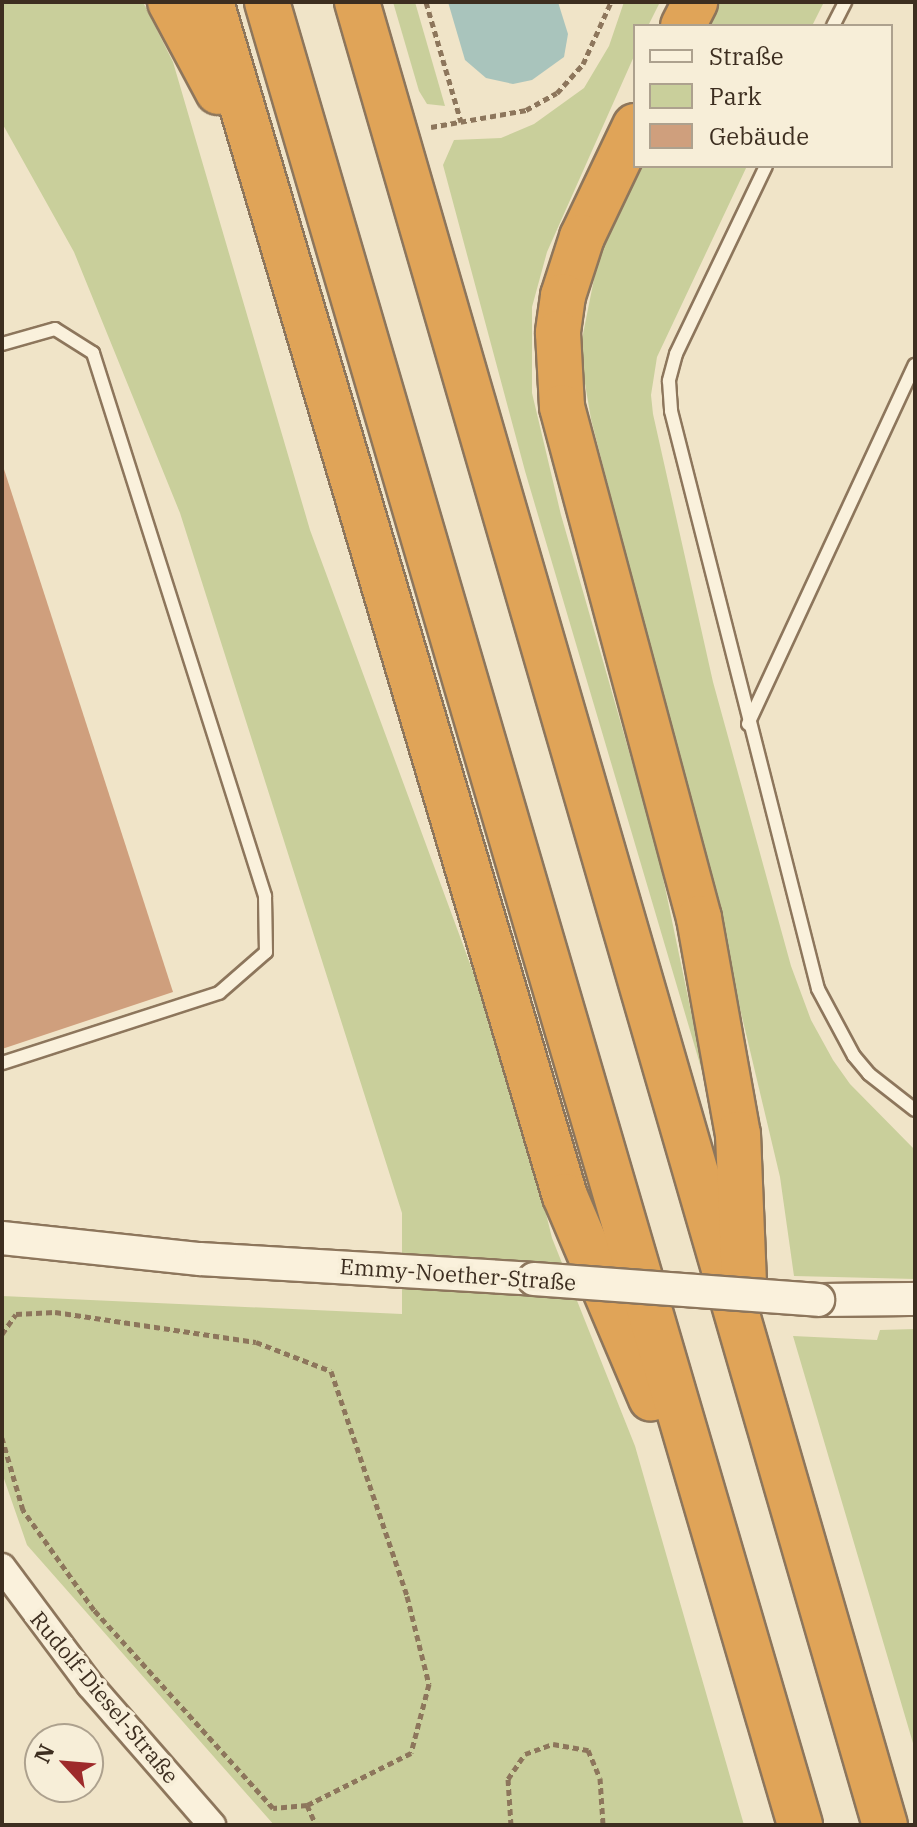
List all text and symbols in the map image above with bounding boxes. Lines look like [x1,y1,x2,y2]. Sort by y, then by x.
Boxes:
legend [633,24,893,168]
text: Straße [709,40,784,72]
text: Park [709,80,761,112]
text: Gebäude [709,120,809,152]
street label: Emmy-Noether-Straße [339,1253,577,1295]
street label: Rudolf-Diesel-Straße [25,1606,185,1788]
north arrow [24,1723,104,1803]
text: N [27,1739,61,1767]

